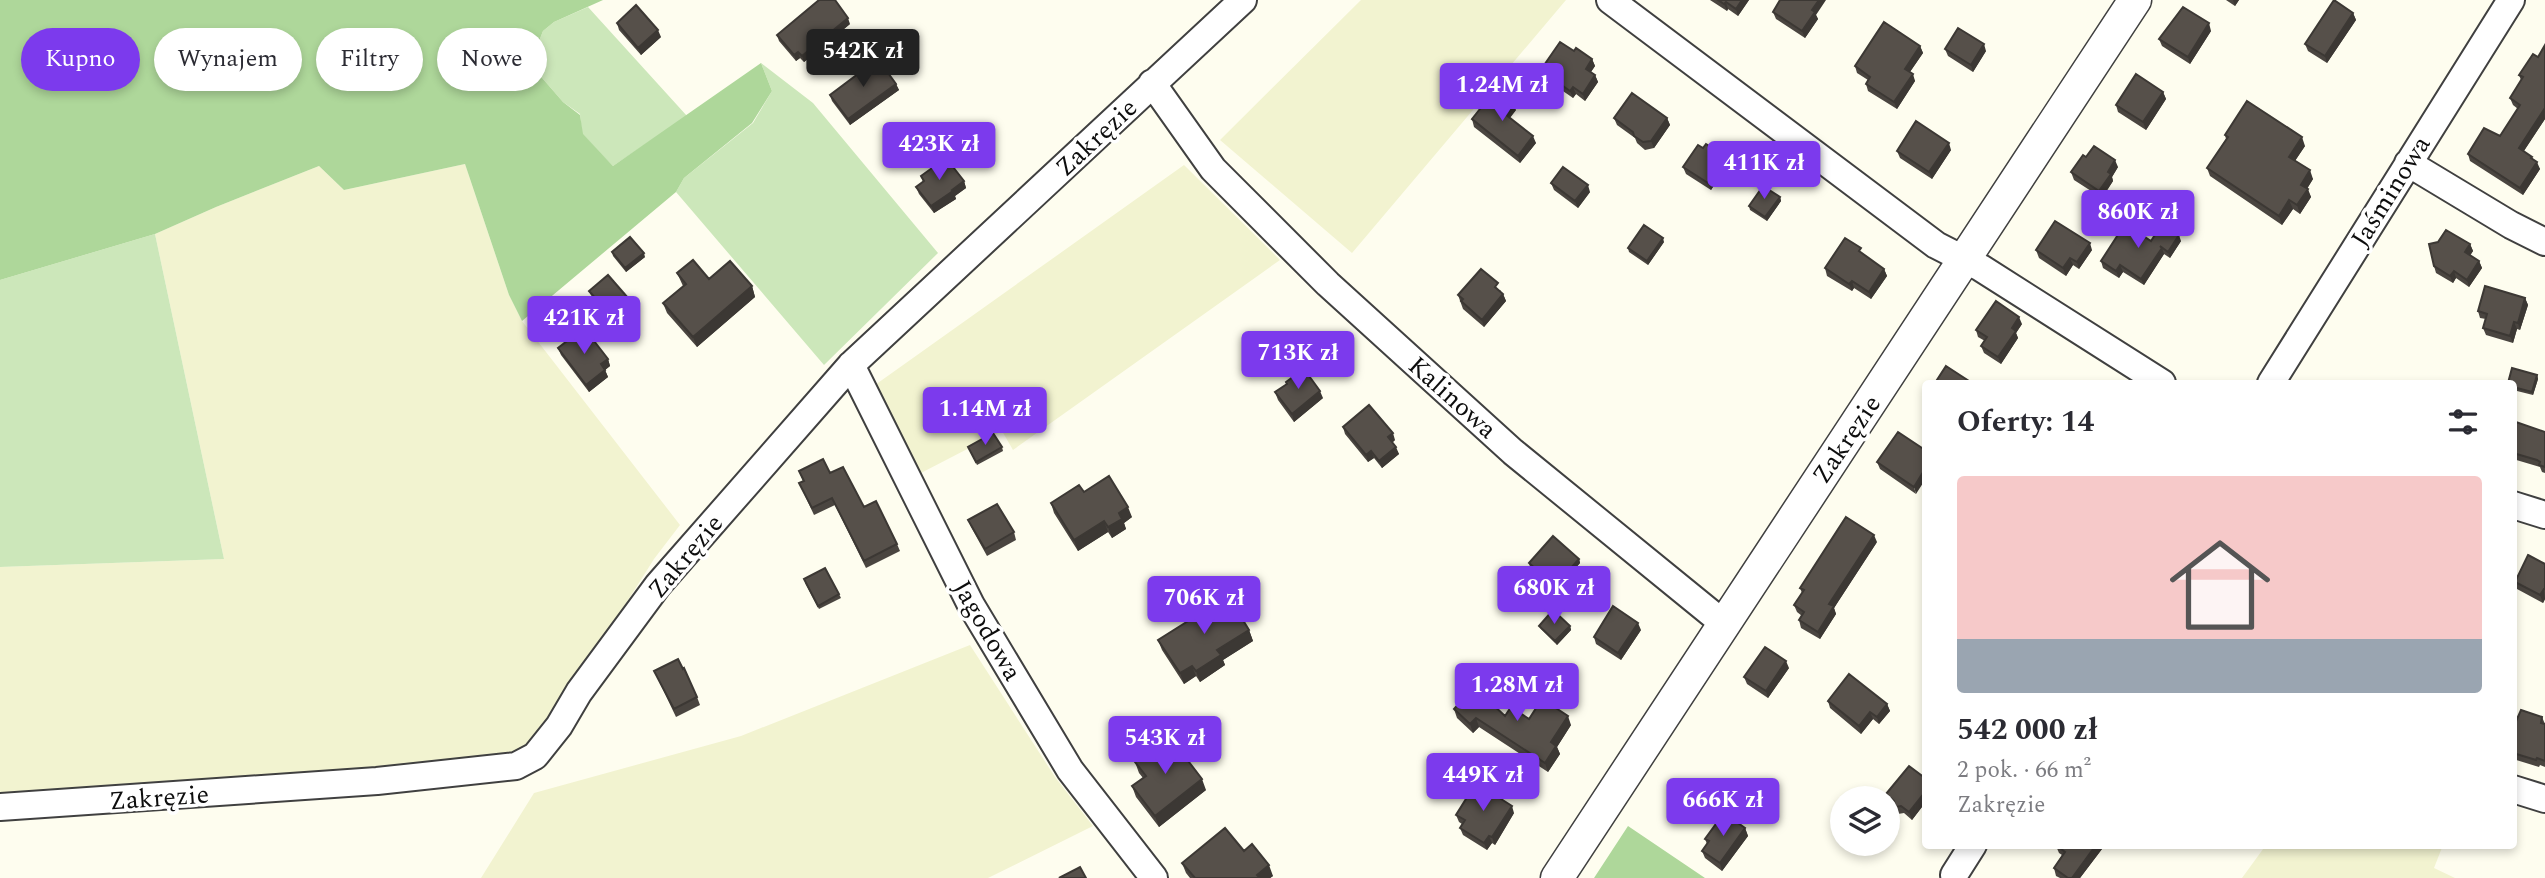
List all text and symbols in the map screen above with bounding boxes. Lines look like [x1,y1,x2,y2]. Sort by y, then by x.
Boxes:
chip: Kupno [21,28,140,91]
chip: Wynajem [154,28,302,91]
chip: Filtry [316,28,423,91]
chip: Nowe [437,28,547,91]
pin: 542K zł [798,29,928,89]
text: 542K zł [822,34,904,69]
pin: 1.24M zł [1430,64,1574,123]
text: 1.24M zł [1456,68,1548,103]
street label: Zakręzie [1046,89,1147,186]
pin: 423K zł [874,122,1004,182]
text: 423K zł [898,127,980,162]
street label: Jaśminowa [2341,128,2441,255]
pin: 411K zł [1699,142,1829,201]
text: 411K zł [1723,146,1805,181]
pin: 860K zł [2073,190,2203,250]
text: 860K zł [2097,195,2179,230]
pin: 421K zł [519,296,649,356]
text: 421K zł [543,301,625,336]
pin: 713K zł [1233,332,1363,391]
text: 713K zł [1257,336,1339,371]
street label: Kalinowa [1399,347,1506,449]
street label: Zakręzie [1802,387,1891,492]
pin: 1.14M zł [913,388,1057,447]
text: 1.14M zł [939,392,1031,427]
text: Oferty: 14 [1957,399,2094,445]
icon: filters [2444,403,2482,441]
street label: Zakręzie [638,505,733,608]
icon: home [2157,522,2283,648]
pin: 680K zł [1489,566,1619,626]
text: 680K zł [1513,571,1595,606]
street label: Jagodowa [942,572,1032,689]
pin: 706K zł [1139,576,1269,636]
text: 706K zł [1163,581,1245,616]
pin: 1.28M zł [1445,664,1589,723]
text: 1.28M zł [1471,668,1563,703]
text: 542 000 zł [1957,707,2098,753]
pin: 543K zł [1100,716,1230,776]
text: 543K zł [1124,721,1206,756]
text: 2 pok. · 66 m² [1957,753,2091,788]
pin: 449K zł [1418,754,1548,813]
text: 449K zł [1442,758,1524,793]
street label: Zakręzie [108,775,210,821]
pin: 666K zł [1658,778,1788,838]
text: 666K zł [1682,783,1764,818]
map controls [1830,786,1900,856]
button: layers [1830,786,1900,856]
text: Zakręzie [1957,788,2046,823]

